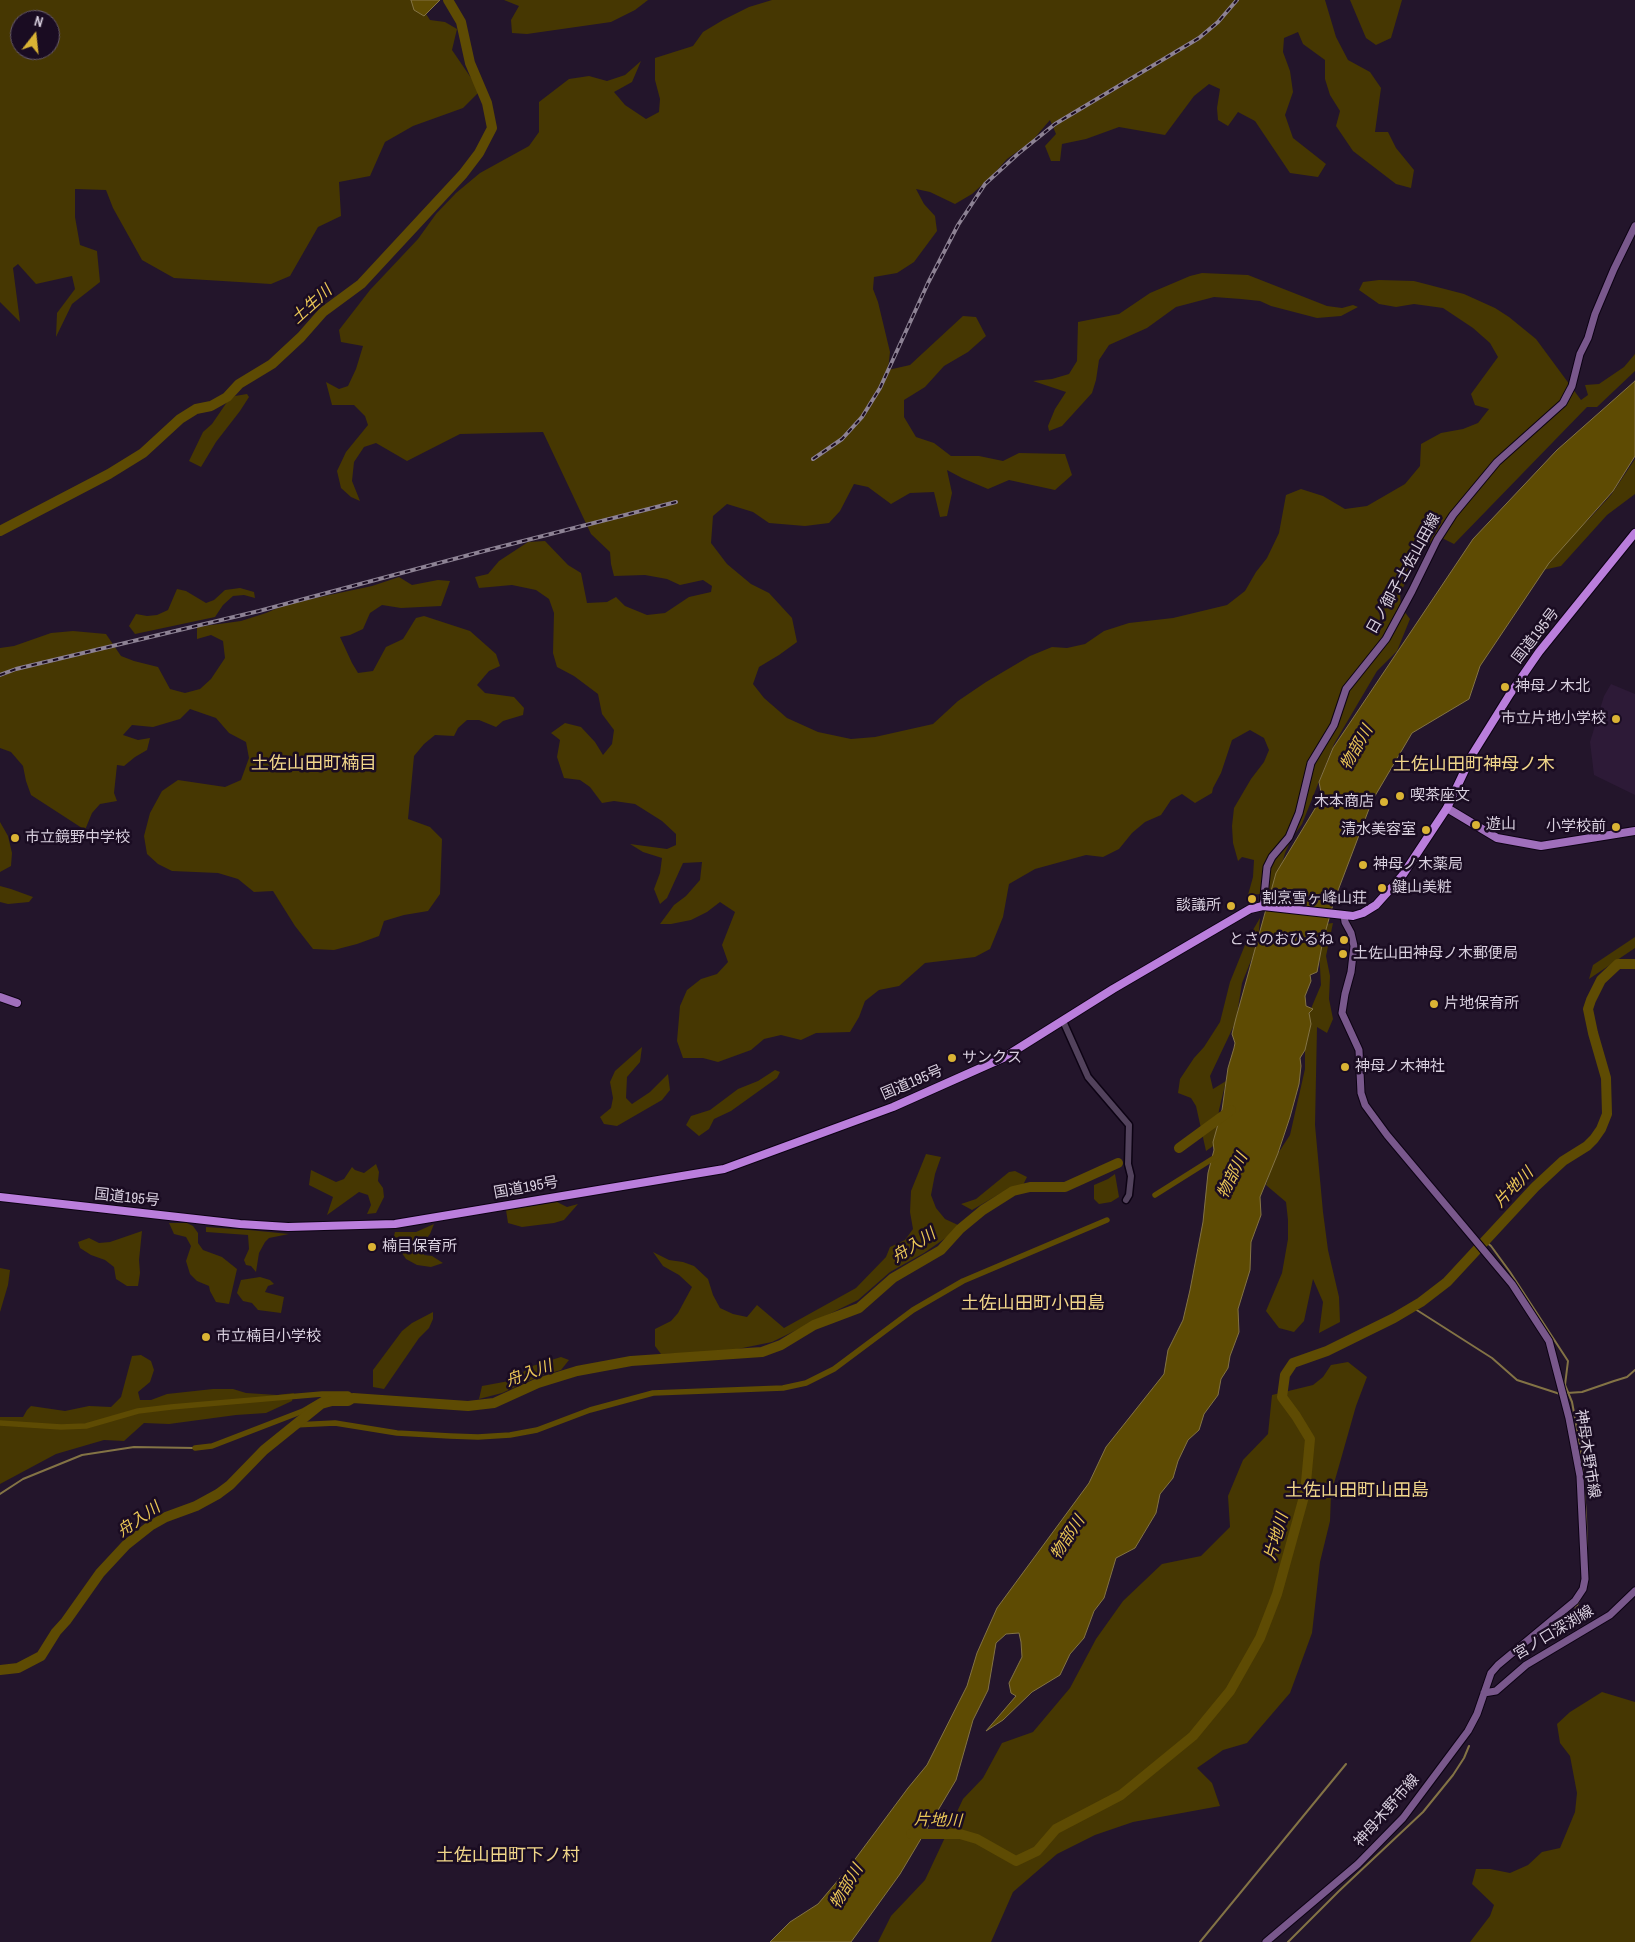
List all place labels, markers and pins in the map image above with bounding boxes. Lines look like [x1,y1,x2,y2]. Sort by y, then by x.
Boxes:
place label: 神母ノ木北 [1515,678,1590,696]
marker: 神母ノ木北 [1499,681,1511,693]
place label: 市立片地小学校 [1501,710,1606,728]
marker: 市立片地小学校 [1610,713,1622,725]
place label: 喫茶座文 [1410,787,1470,805]
marker: 喫茶座文 [1394,790,1406,802]
place label: 木本商店 [1314,793,1374,811]
marker: 木本商店 [1378,796,1390,808]
place label: 遊山 [1486,816,1516,834]
place label: 小学校前 [1546,818,1606,836]
marker: 遊山 [1470,819,1482,831]
place label: 清水美容室 [1341,821,1416,839]
marker: 小学校前 [1610,821,1622,833]
marker: 清水美容室 [1420,824,1432,836]
place label: 市立鏡野中学校 [25,829,130,847]
marker: 市立鏡野中学校 [9,832,21,844]
place label: 神母ノ木薬局 [1373,856,1463,874]
marker: 神母ノ木薬局 [1357,859,1369,871]
place label: 鍵山美粧 [1392,879,1452,897]
marker: 鍵山美粧 [1376,882,1388,894]
place label: 割烹雪ヶ峰山荘 [1262,890,1367,908]
marker: 割烹雪ヶ峰山荘 [1246,893,1258,905]
place label: 談議所 [1176,897,1221,915]
marker: 談議所 [1225,900,1237,912]
place label: とさのおひるね [1229,931,1334,949]
marker: とさのおひるね [1338,934,1350,946]
place label: 土佐山田神母ノ木郵便局 [1353,945,1518,963]
marker: 土佐山田神母ノ木郵便局 [1337,948,1349,960]
place label: 片地保育所 [1444,995,1519,1013]
marker: 片地保育所 [1428,998,1440,1010]
place label: サンクス [962,1049,1022,1067]
marker: サンクス [946,1052,958,1064]
place label: 神母ノ木神社 [1355,1058,1445,1076]
marker: 神母ノ木神社 [1339,1061,1351,1073]
place label: 楠目保育所 [382,1238,457,1256]
marker: 楠目保育所 [366,1241,378,1253]
place label: 市立楠目小学校 [216,1328,321,1346]
marker: 市立楠目小学校 [200,1331,212,1343]

